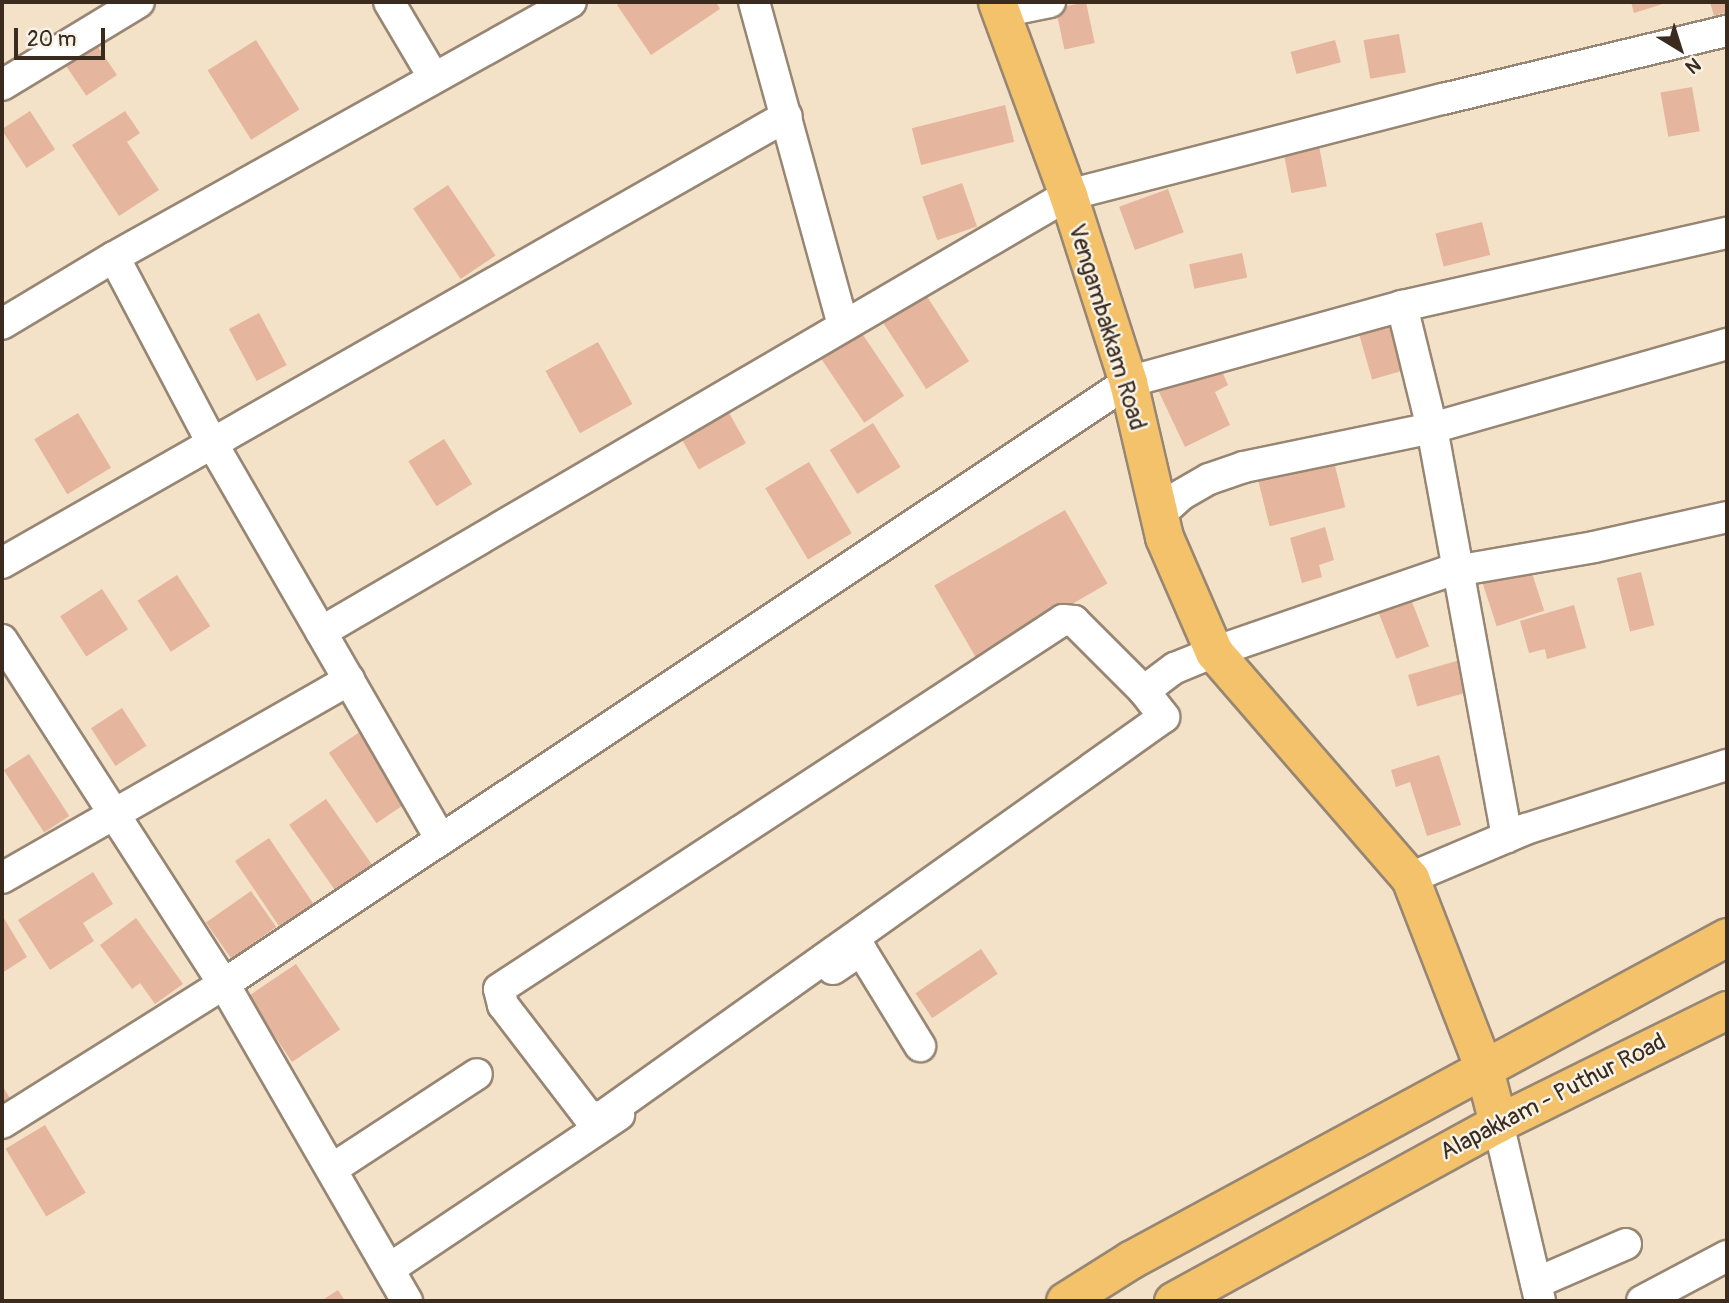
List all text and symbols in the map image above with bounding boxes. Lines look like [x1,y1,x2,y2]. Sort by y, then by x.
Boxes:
scale bar [18,14,108,58]
north arrow [1645,14,1715,84]
text: 20 m [27,26,76,53]
text: N [1680,52,1705,79]
street label: Vengambakkam Road [1062,220,1152,434]
street label: Alapakkam - Puthur Road [1435,1027,1671,1167]

